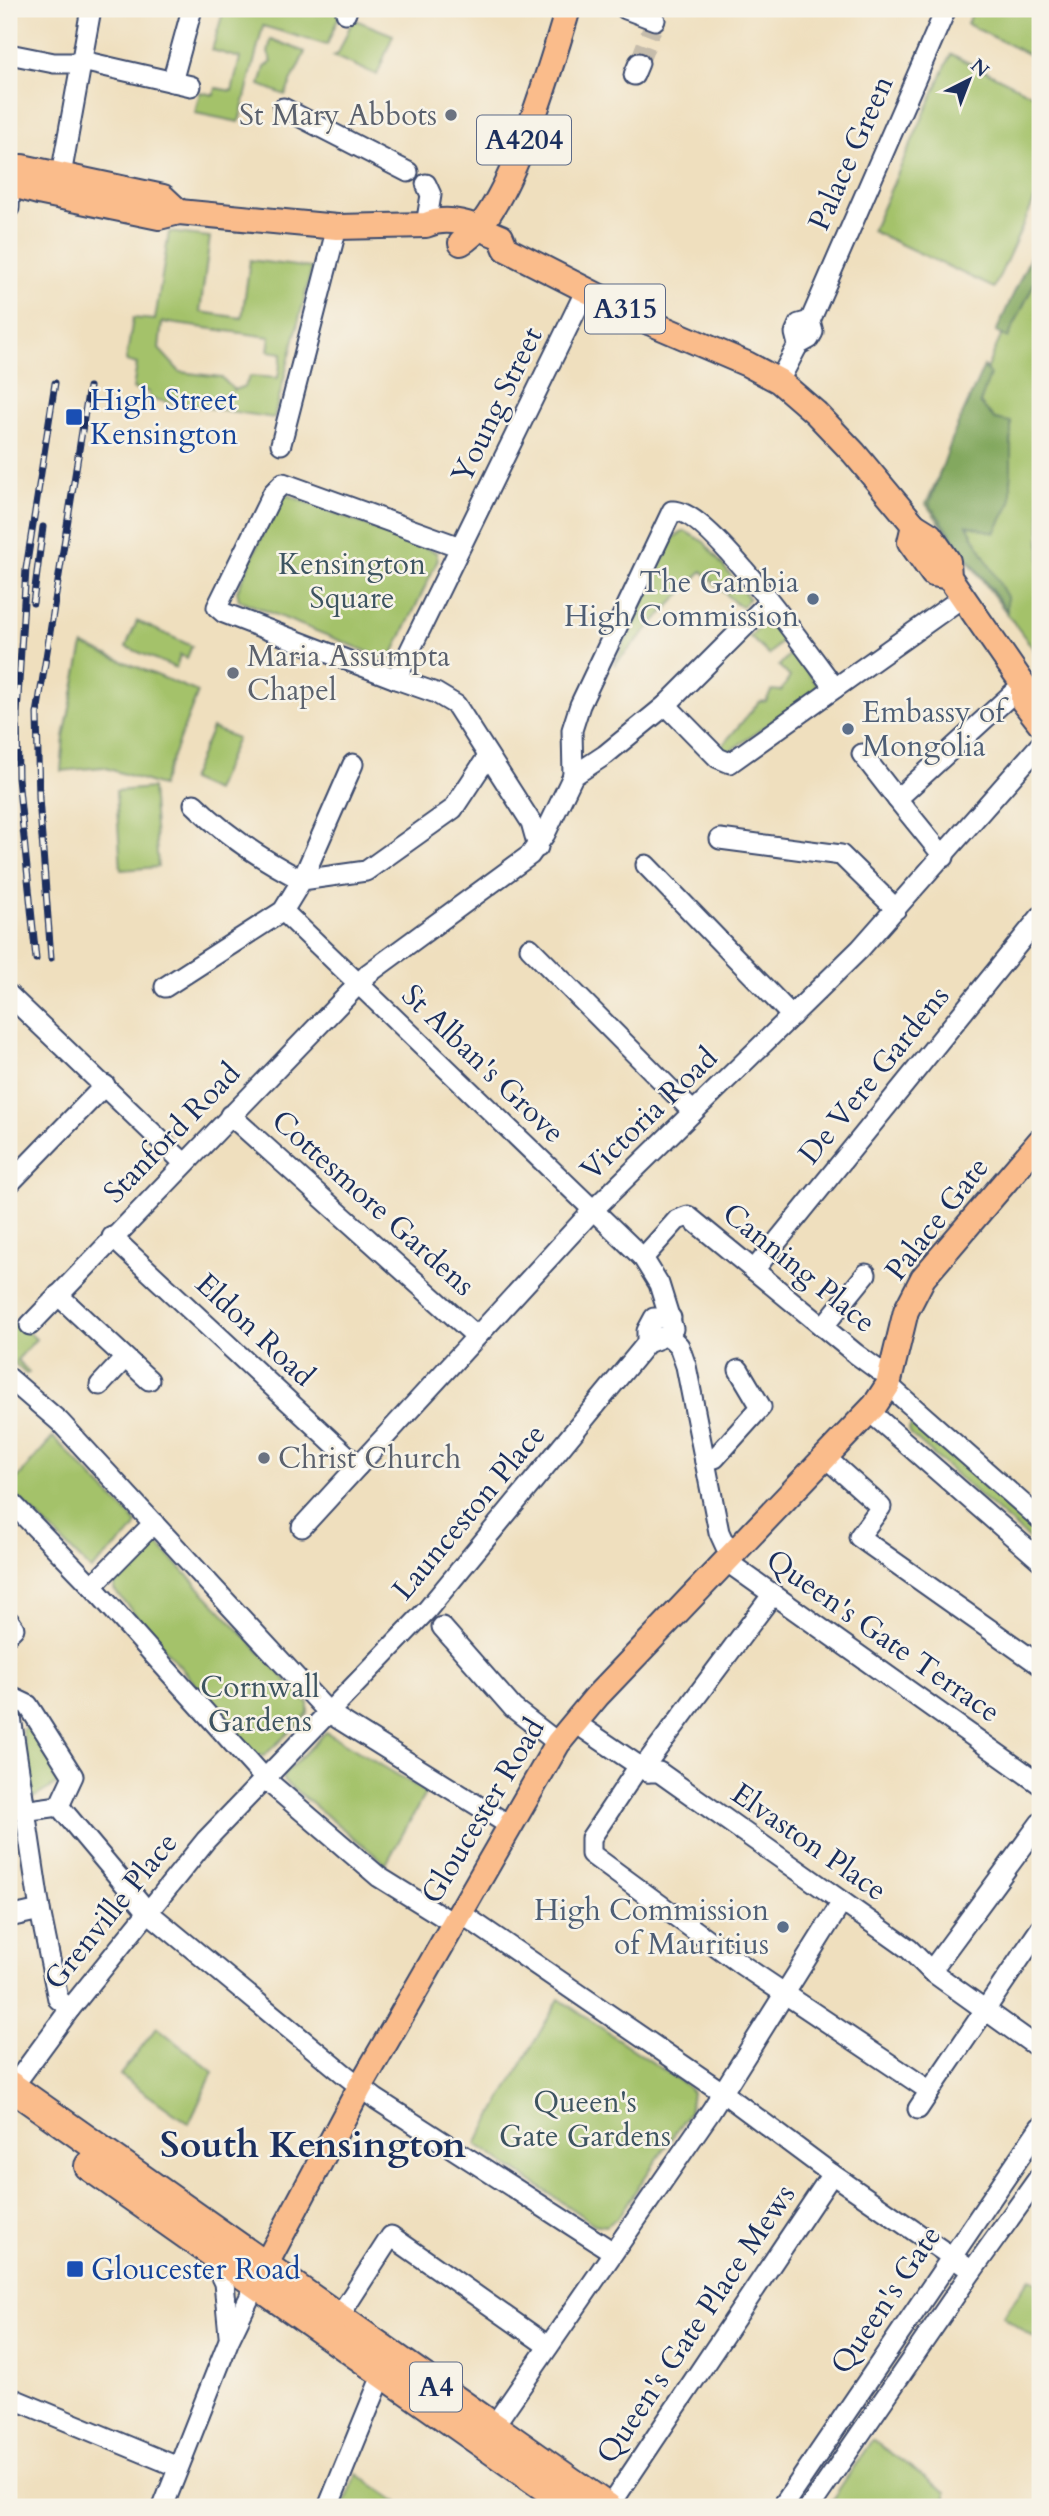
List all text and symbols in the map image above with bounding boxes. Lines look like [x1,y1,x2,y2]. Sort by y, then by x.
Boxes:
north arrow [934,46,1004,116]
text: N [965,53,995,84]
street label: Palace Green [799,69,903,237]
place label: St Mary Abbots [239,95,437,136]
marker: St Mary Abbots [443,107,459,123]
road number: A4204 [477,116,571,164]
road number: A315 [585,284,665,334]
street label: Young Street [441,320,553,490]
place label: High Street Kensington [90,380,238,455]
marker: High Street Kensington [64,407,84,427]
park label: Kensington Square [278,544,426,619]
place label: The Gambia High Commission [564,562,799,637]
marker: The Gambia High Commission [805,591,821,607]
place label: Maria Assumpta Chapel [247,636,450,711]
marker: Maria Assumpta Chapel [225,665,241,681]
place label: Embassy of Mongolia [862,692,1009,767]
marker: Embassy of Mongolia [840,721,856,737]
street label: St Alban's Grove [392,976,574,1152]
street label: De Vere Gardens [789,977,959,1173]
street label: Victoria Road [571,1038,727,1190]
street label: Stanford Road [94,1054,250,1212]
street label: Cottesmore Gardens [263,1101,483,1305]
street label: Palace Gate [876,1149,998,1289]
street label: Canning Place [714,1194,884,1342]
street label: Eldon Road [186,1264,324,1396]
street label: Launceston Place [383,1415,555,1609]
place label: Christ Church [278,1438,462,1479]
marker: Christ Church [256,1450,272,1466]
street label: Queen's Gate Terrace [758,1540,1008,1732]
park label: Cornwall Gardens [200,1667,320,1742]
street label: Gloucester Road [411,1711,555,1911]
street label: Elvaston Place [723,1773,895,1911]
street label: Grenville Place [35,1824,187,1998]
place label: High Commission of Mauritius [534,1890,769,1965]
marker: High Commission of Mauritius [775,1919,791,1935]
park label: Queen's Gate Gardens [499,2082,671,2157]
district label: South Kensington [160,2120,466,2170]
street label: Queen's Gate Place Mews [587,2176,805,2472]
street label: Queen's Gate [821,2218,951,2382]
place label: Gloucester Road [91,2249,300,2290]
marker: Gloucester Road [65,2259,85,2279]
road number: A4 [410,2362,462,2412]

